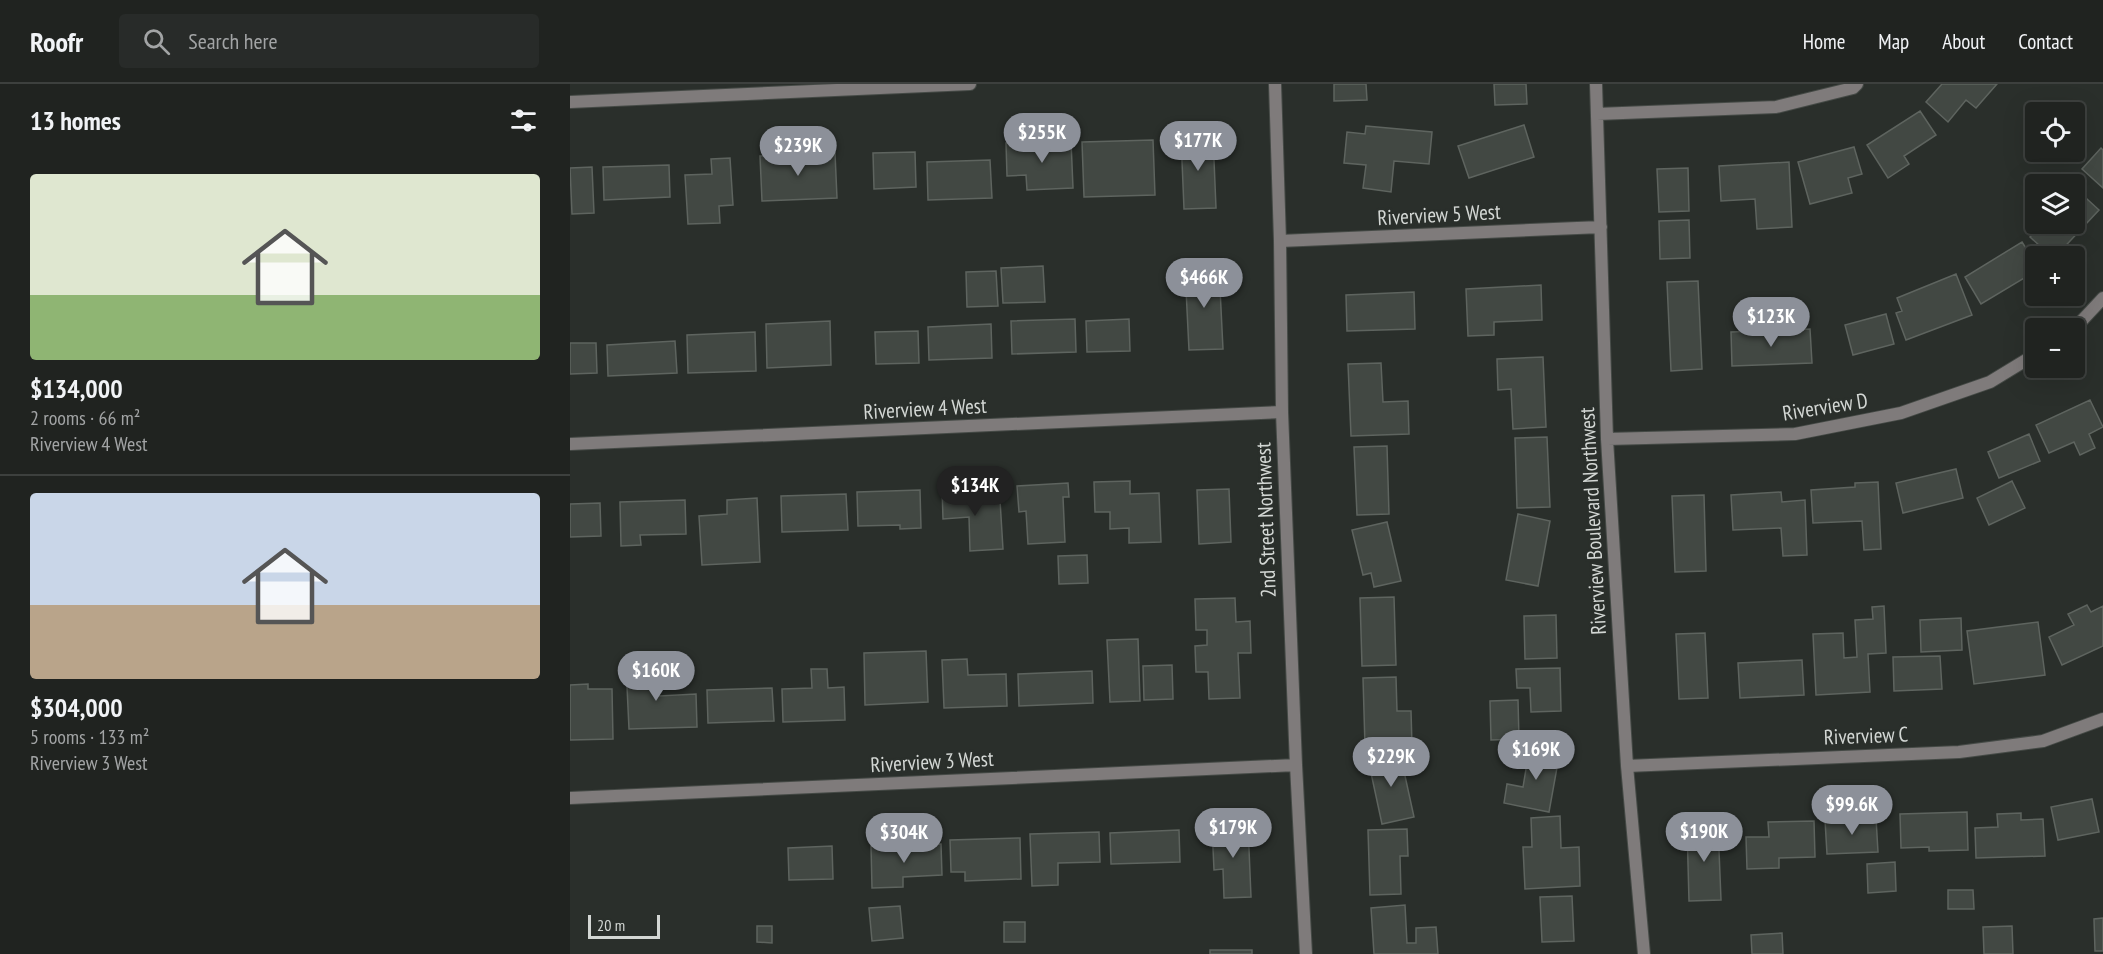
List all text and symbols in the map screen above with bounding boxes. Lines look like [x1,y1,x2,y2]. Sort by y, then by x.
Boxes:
search box [119,14,539,68]
text: Roofr [30,23,83,60]
icon: search [140,25,173,58]
text: Search here [188,27,278,55]
text: Home [1803,28,1845,55]
text: Map [1878,28,1909,55]
text: About [1942,28,1985,55]
text: Contact [2018,28,2073,55]
map controls [2025,102,2085,378]
button: locate [2025,102,2085,162]
text: 13 homes [30,104,121,137]
icon: filters [507,104,540,137]
pin: $255K [1000,113,1084,164]
text: $255K [1018,119,1066,145]
pin: $177K [1156,121,1240,172]
pin: $239K [756,126,840,177]
text: $177K [1174,127,1222,153]
text: $239K [774,132,822,158]
button: layers [2025,174,2085,234]
street label: Riverview 5 West [1377,198,1501,231]
icon: home [231,213,339,321]
button: + [2025,246,2085,306]
pin: $466K [1162,258,1246,309]
text: $466K [1180,264,1228,290]
pin: $123K [1729,297,1813,348]
text: $123K [1747,303,1795,329]
button: − [2025,318,2085,378]
text: $134,000 [30,372,123,405]
street label: Riverview D [1780,386,1869,427]
street label: Riverview 4 West [863,392,987,425]
text: 2 rooms · 66 m² [30,405,140,431]
street label: Riverview Boulevard Northwest [1573,407,1612,635]
text: Riverview 4 West [30,431,147,457]
street label: 2nd Street Northwest [1249,442,1282,598]
pin: $134K [933,466,1017,517]
text: $134K [951,472,999,498]
icon: home [231,532,339,640]
pin: $160K [614,651,698,702]
text: $160K [632,657,680,683]
text: $304,000 [30,691,123,724]
street label: Riverview C [1823,721,1909,750]
text: 5 rooms · 133 m² [30,724,149,750]
pin: $169K [1494,730,1578,781]
text: $169K [1512,736,1560,762]
pin: $229K [1349,737,1433,788]
text: $229K [1367,743,1415,769]
street label: Riverview 3 West [870,745,994,778]
text: Riverview 3 West [30,750,147,776]
pin: $99.6K [1803,785,1901,836]
text: $99.6K [1826,791,1878,817]
pin: $179K [1191,808,1275,859]
pin: $190K [1662,812,1746,863]
pin: $304K [862,813,946,864]
text: $179K [1209,814,1257,840]
text: $190K [1680,818,1728,844]
text: $304K [880,819,928,845]
scale bar [588,912,660,940]
text: 20 m [597,915,625,935]

